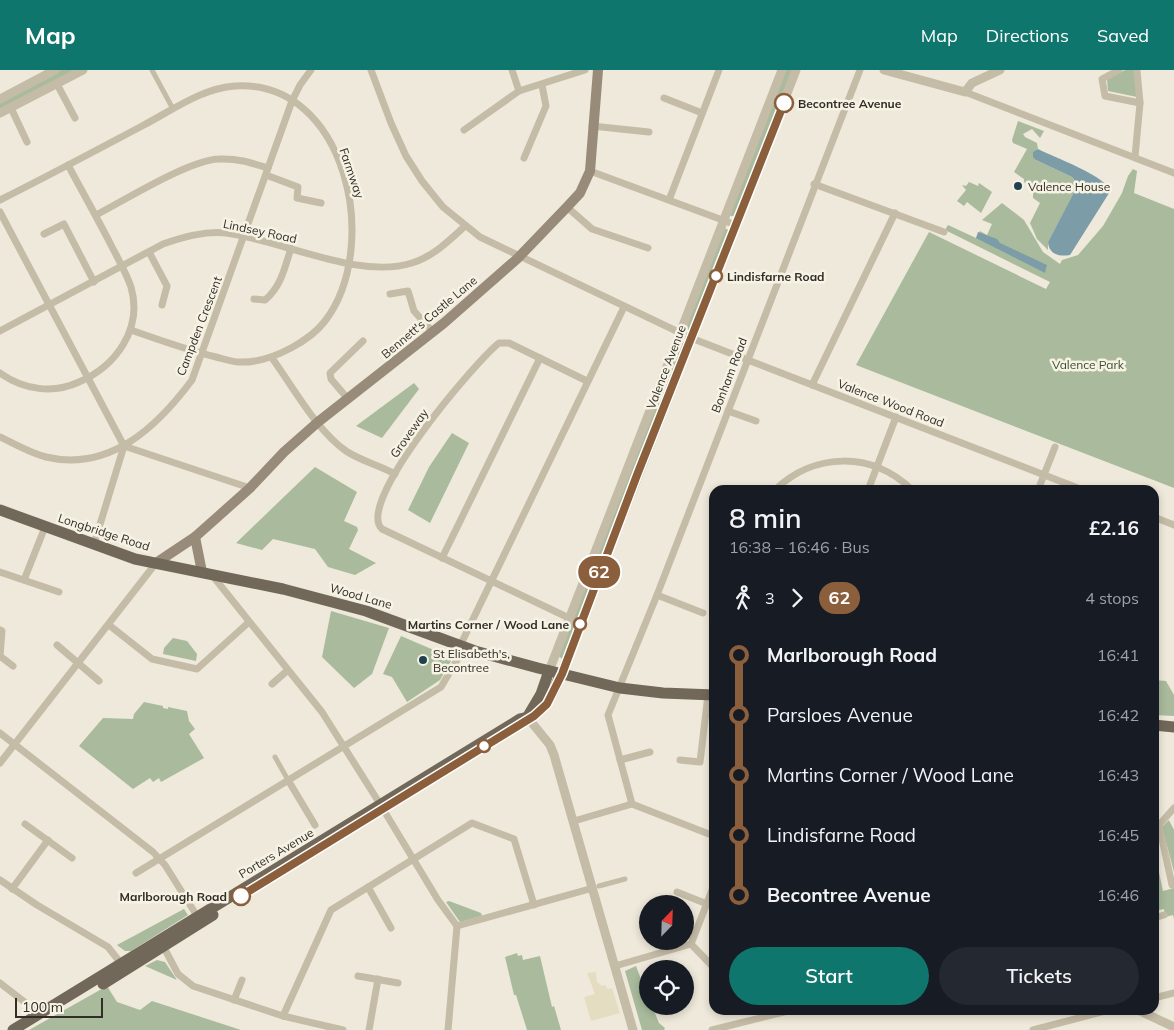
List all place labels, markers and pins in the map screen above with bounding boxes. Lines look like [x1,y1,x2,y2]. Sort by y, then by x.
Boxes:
marker: Becontree Avenue [774,93,794,113]
place label: Becontree Avenue [798,96,902,111]
place label: Valence House [1028,179,1110,194]
marker: Valence House [1012,180,1024,192]
marker: Lindisfarne Road [709,269,723,283]
place label: Lindisfarne Road [727,269,825,284]
place label: Martins Corner / Wood Lane [408,617,569,632]
marker: Martins Corner / Wood Lane [573,617,587,631]
place label: St Elisabeth's, Becontree [433,646,510,675]
marker: St Elisabeth's, Becontree [417,654,429,666]
unlabelled marker [477,739,491,753]
marker: Marlborough Road [231,886,251,906]
place label: Marlborough Road [120,889,227,904]

